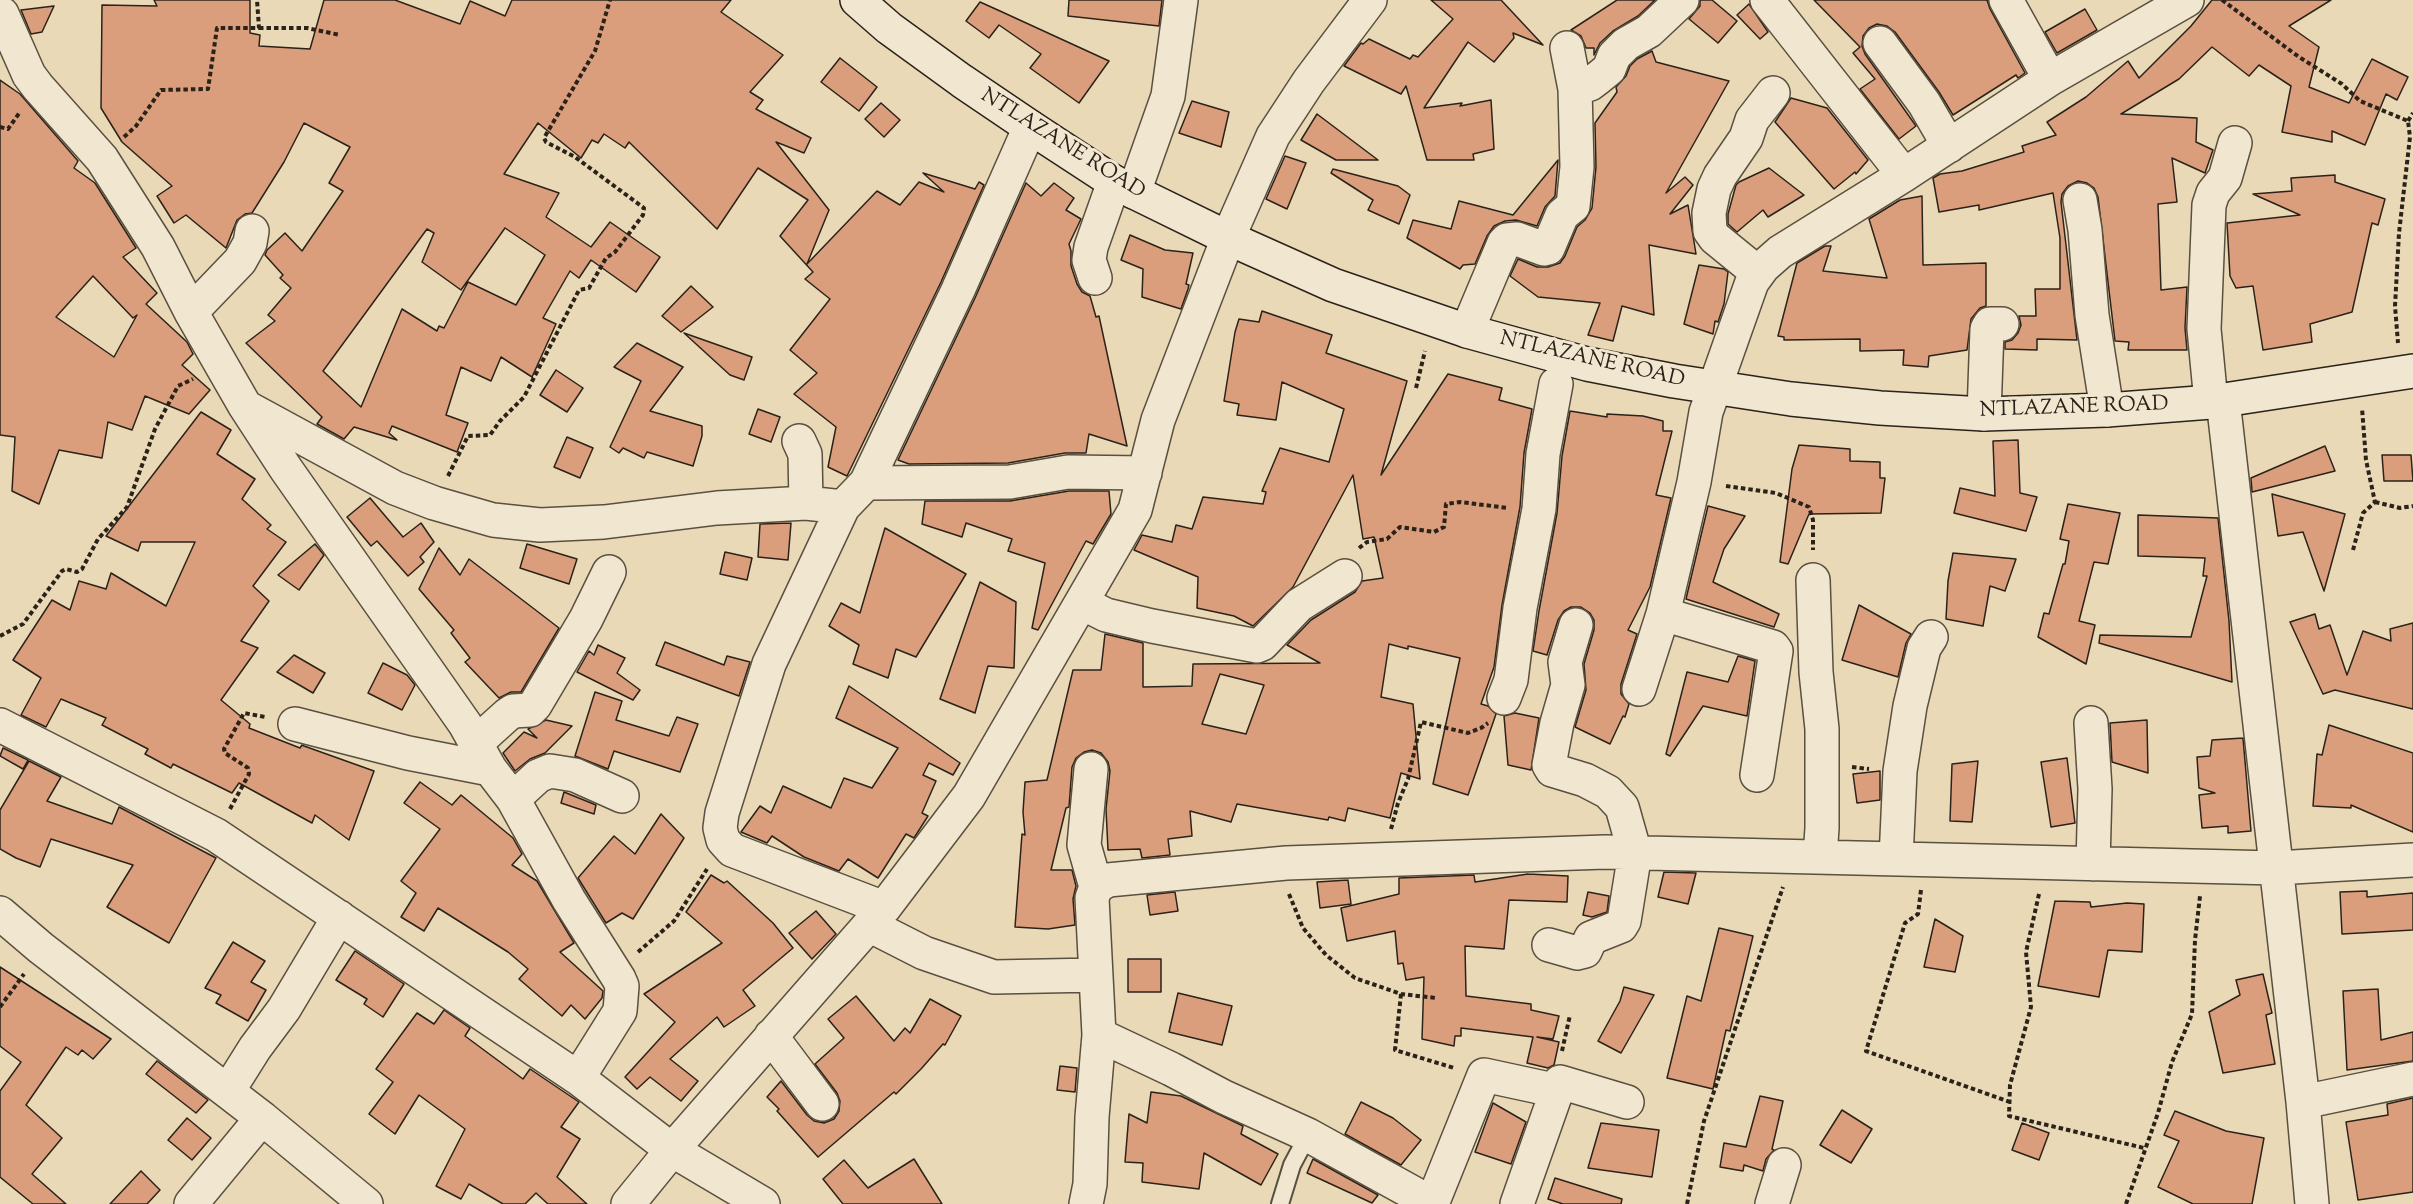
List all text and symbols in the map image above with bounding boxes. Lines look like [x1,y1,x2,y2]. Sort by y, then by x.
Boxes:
street label: NTLAZANE ROAD [975,84,1149,206]
street label: NTLAZANE ROAD [1497,327,1687,395]
street label: NTLAZANE ROAD [1979,393,2169,425]

